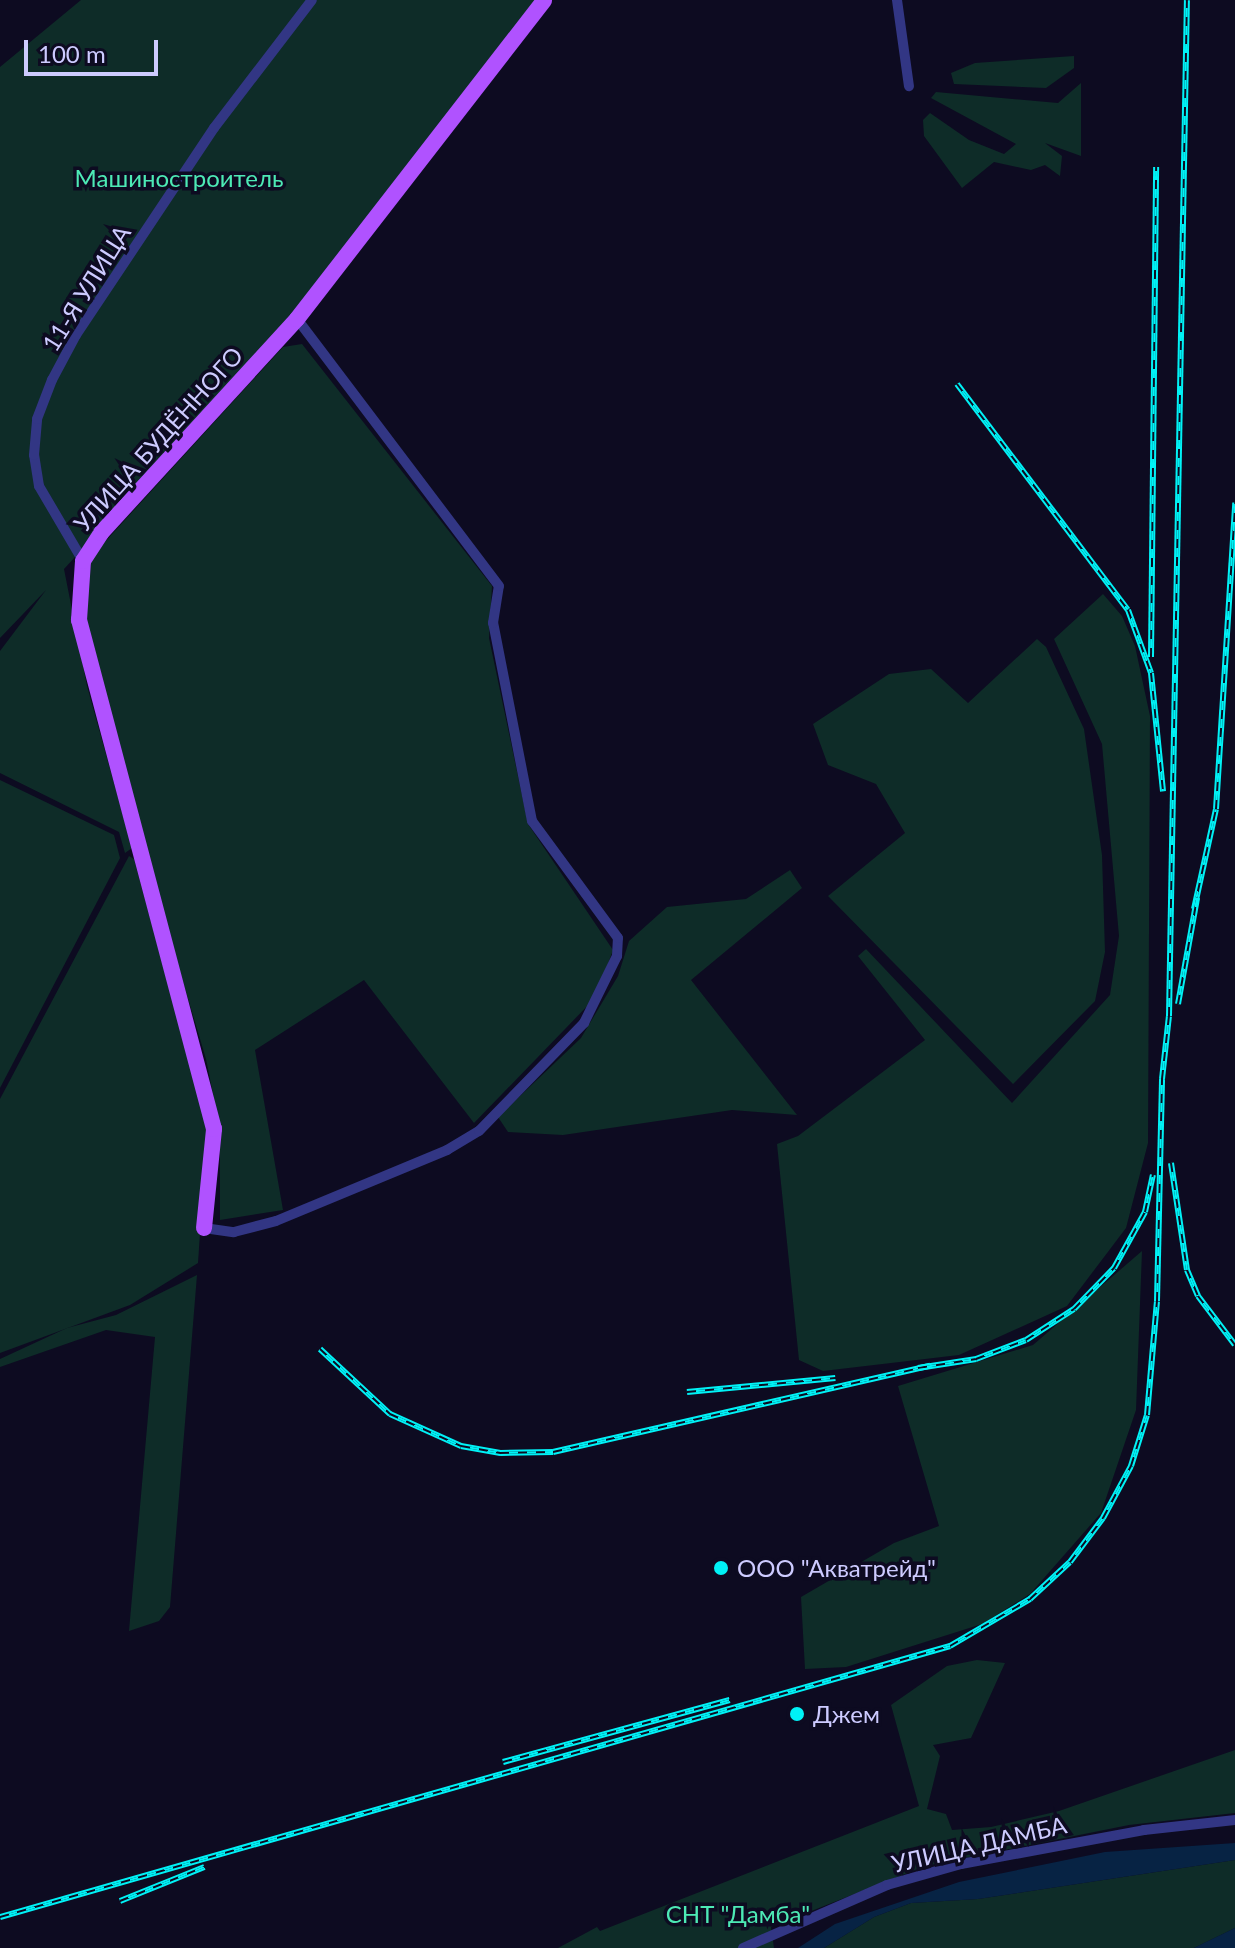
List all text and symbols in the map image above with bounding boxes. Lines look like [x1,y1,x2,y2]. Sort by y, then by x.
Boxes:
scale bar [28,24,162,74]
text: 100 m [38,39,106,68]
park label: Машиностроитель [75,164,283,192]
street label: 11-Я УЛИЦА [36,220,136,356]
street label: УЛИЦА БУДЁННОГО [67,341,249,537]
place label: ООО "Акватрейд" [737,1554,936,1582]
marker: ООО "Акватрейд" [712,1559,730,1577]
place label: Джем [813,1700,880,1728]
marker: Джем [788,1705,806,1723]
street label: УЛИЦА ДАМБА [889,1810,1069,1878]
park label: СНТ "Дамба" [666,1900,810,1928]

